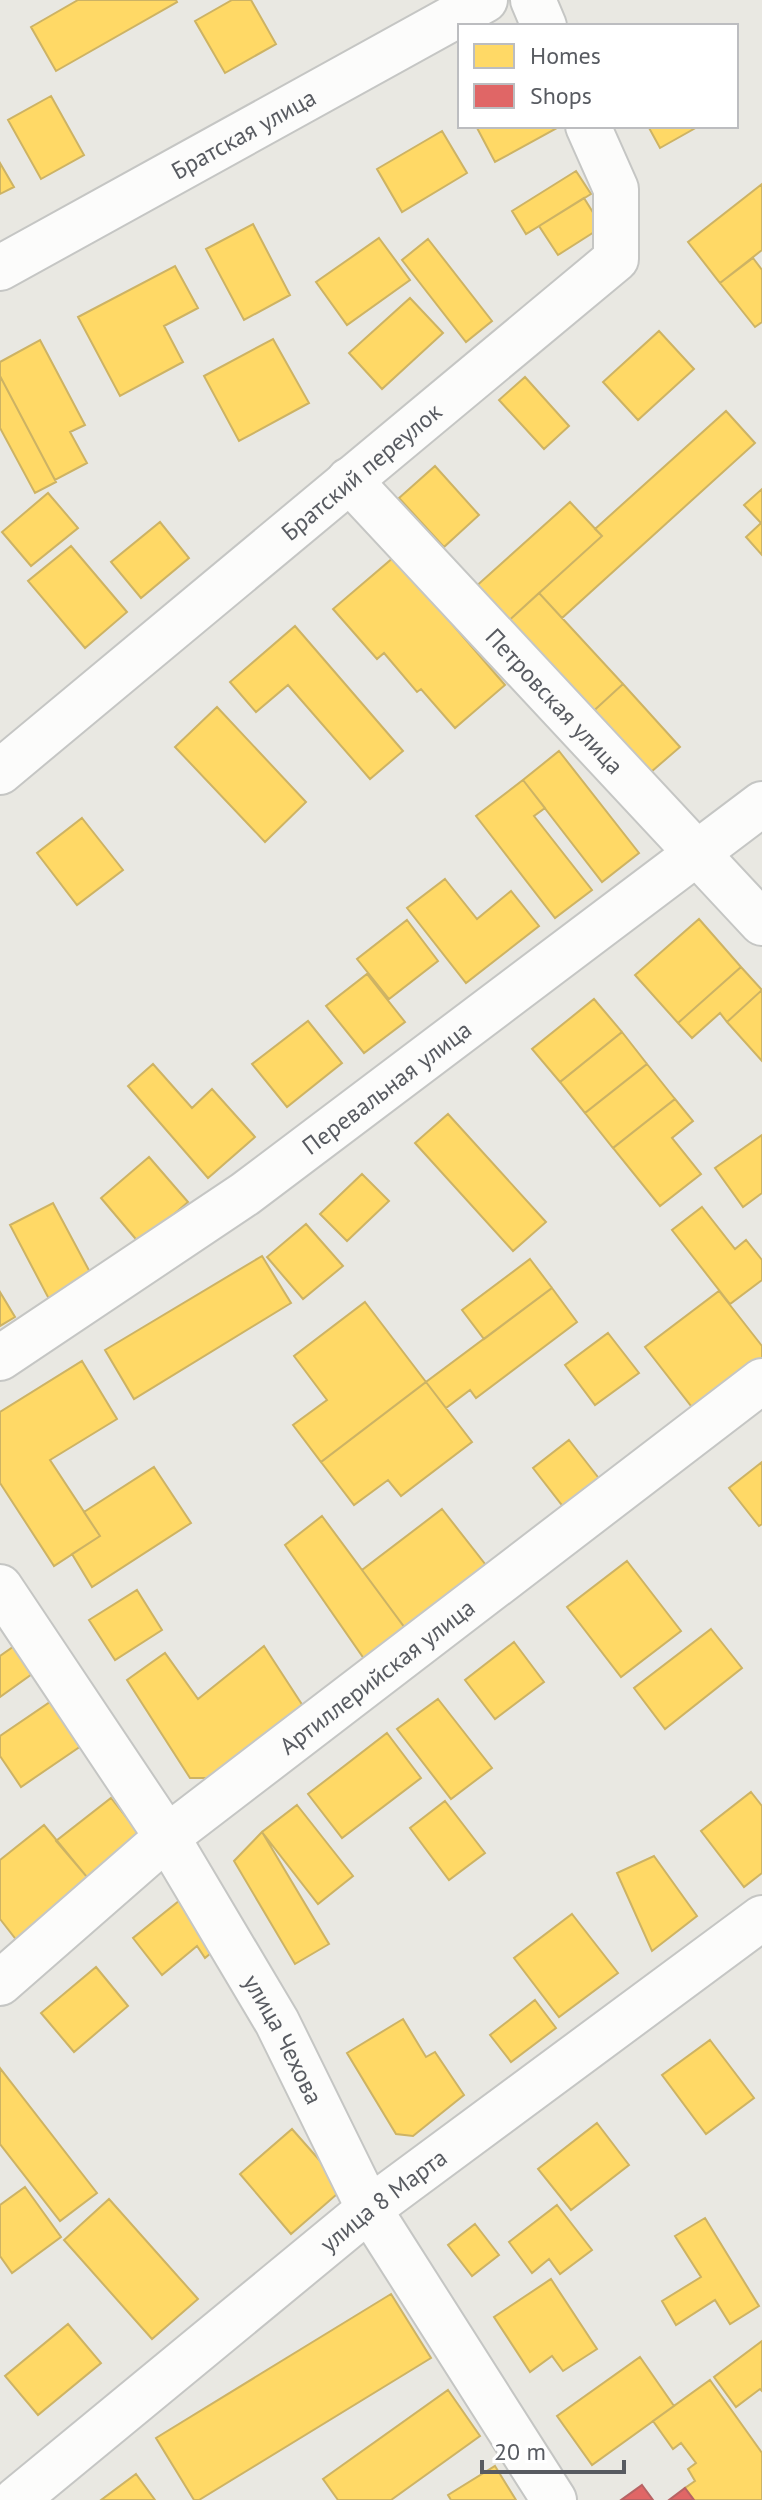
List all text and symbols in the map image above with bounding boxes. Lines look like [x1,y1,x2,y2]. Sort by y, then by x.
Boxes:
legend [458,24,738,128]
text: Homes [530,40,601,71]
text: Shops [530,80,592,111]
street label: Братская улица [166,81,321,186]
street label: Братский переулок [275,395,448,547]
street label: Петровская улица [479,621,631,780]
street label: Перевальная улица [296,1013,477,1161]
street label: Артиллерийская улица [273,1592,481,1761]
street label: улица Чехова [237,1968,330,2109]
street label: улица 8 Марта [313,2141,453,2259]
scale bar [482,2424,624,2474]
text: 20 m [494,2436,546,2467]

